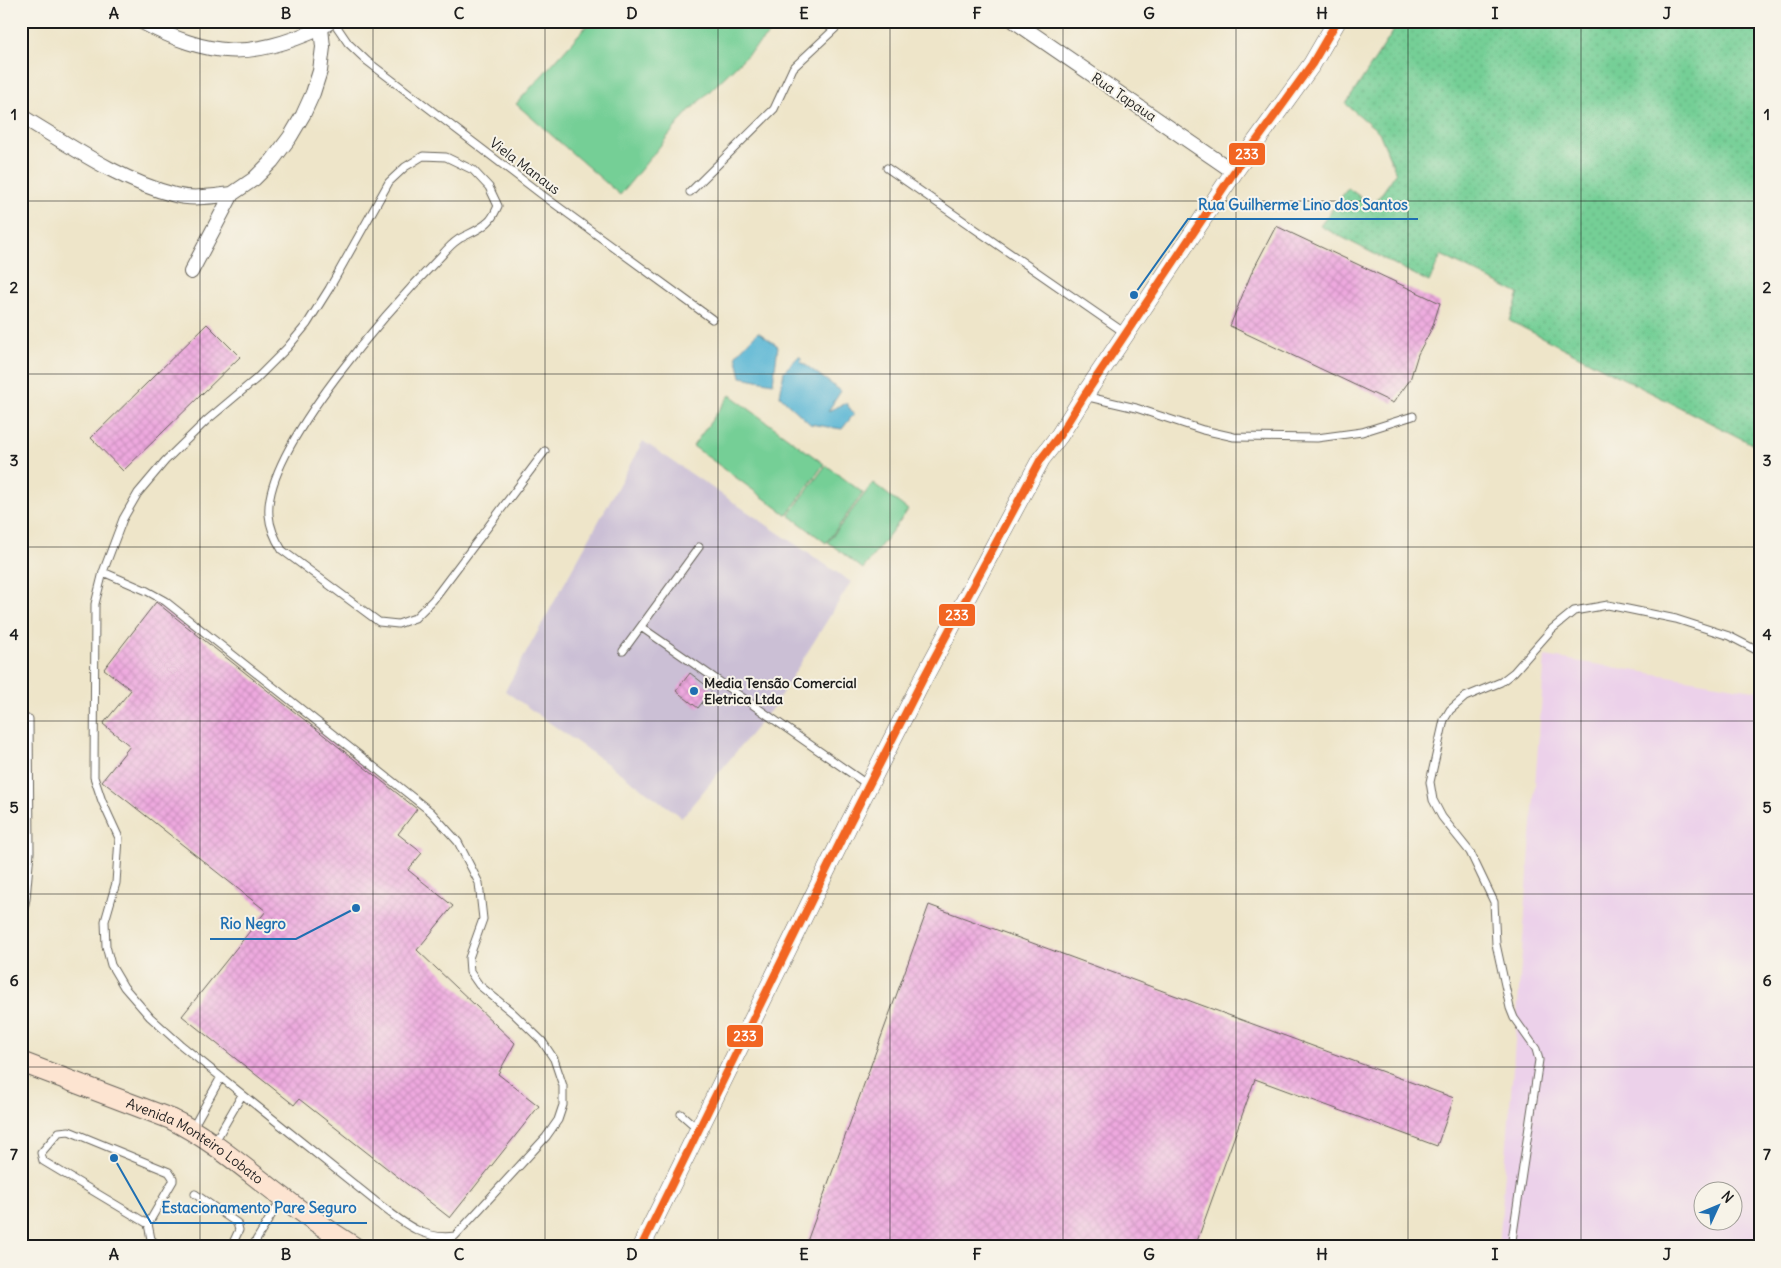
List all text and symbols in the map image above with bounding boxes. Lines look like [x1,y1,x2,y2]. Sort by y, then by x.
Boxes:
text: A [109,3,119,23]
text: B [281,3,292,23]
text: C [454,3,465,23]
text: D [626,3,638,23]
text: E [799,3,809,23]
text: F [972,3,982,23]
text: G [1143,3,1155,23]
text: H [1316,3,1328,23]
text: I [1492,3,1499,23]
text: J [1663,3,1672,23]
street label: Rua Tapaua [1088,69,1160,125]
text: 1 [11,104,17,124]
text: 1 [1764,104,1770,124]
street label: Viela Manaus [486,134,564,198]
line badge: 233 [1228,142,1266,166]
text: 233 [1235,145,1259,163]
callout: Rua Guilherme Lino dos Santos [1188,189,1418,219]
text: Rua Guilherme Lino dos Santos [1198,195,1408,214]
text: 2 [10,277,19,297]
text: 2 [1763,277,1772,297]
text: 3 [9,450,19,470]
text: 3 [1762,450,1772,470]
line badge: 233 [938,603,976,627]
text: 233 [945,606,969,624]
text: 4 [9,624,19,644]
text: 4 [1762,624,1772,644]
place label: Media Tensão Comercial Eletrica Ltda [704,674,857,708]
marker: Media Tensão Comercial Eletrica Ltda [688,685,700,697]
text: 5 [9,797,19,817]
text: 5 [1762,797,1772,817]
callout: Rio Negro [210,909,296,939]
text: Rio Negro [220,914,287,934]
text: 6 [9,970,19,990]
text: 6 [1762,970,1772,990]
line badge: 233 [726,1024,764,1048]
text: 233 [733,1027,757,1045]
street label: Avenida Monteiro Lobato [124,1094,267,1188]
text: 7 [10,1144,18,1164]
text: 7 [1763,1144,1771,1164]
north arrow [1694,1180,1744,1230]
text: N [1718,1187,1737,1207]
callout: Estacionamento Pare Seguro [151,1193,367,1223]
text: Estacionamento Pare Seguro [161,1198,357,1218]
text: A [109,1244,119,1264]
text: B [281,1244,292,1264]
text: C [454,1244,465,1264]
text: D [626,1244,638,1264]
text: E [799,1244,809,1264]
text: F [972,1244,982,1264]
text: G [1143,1244,1155,1264]
text: H [1316,1244,1328,1264]
text: I [1492,1244,1499,1264]
text: J [1663,1244,1672,1264]

